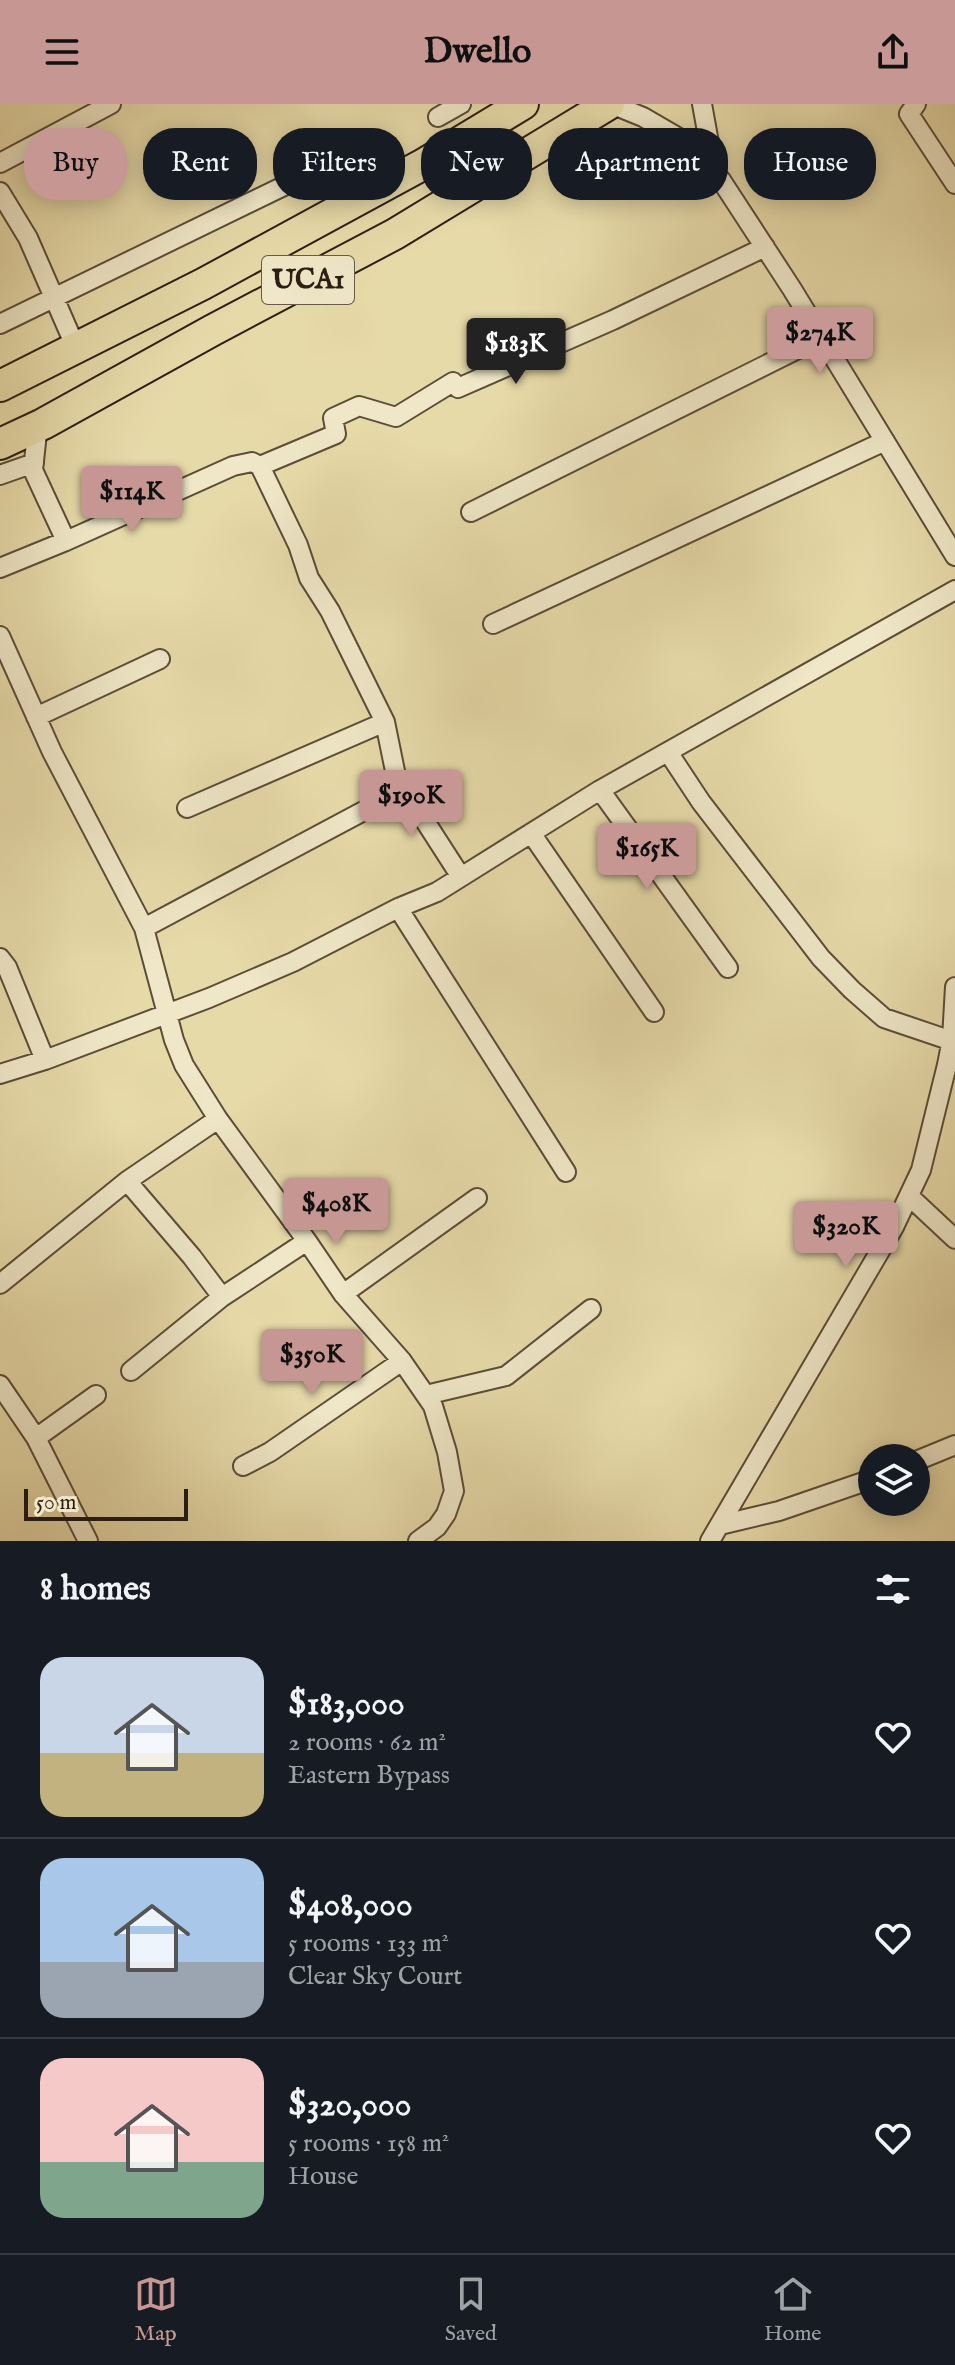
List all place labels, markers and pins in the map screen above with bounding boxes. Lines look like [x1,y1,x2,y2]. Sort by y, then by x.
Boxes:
pin: $274K [764,307,876,375]
pin: $183K [460,318,572,386]
pin: $114K [76,466,188,534]
pin: $190K [355,770,467,838]
pin: $165K [591,823,703,891]
pin: $408K [280,1178,392,1246]
pin: $320K [790,1201,902,1269]
pin: $350K [256,1329,368,1397]

